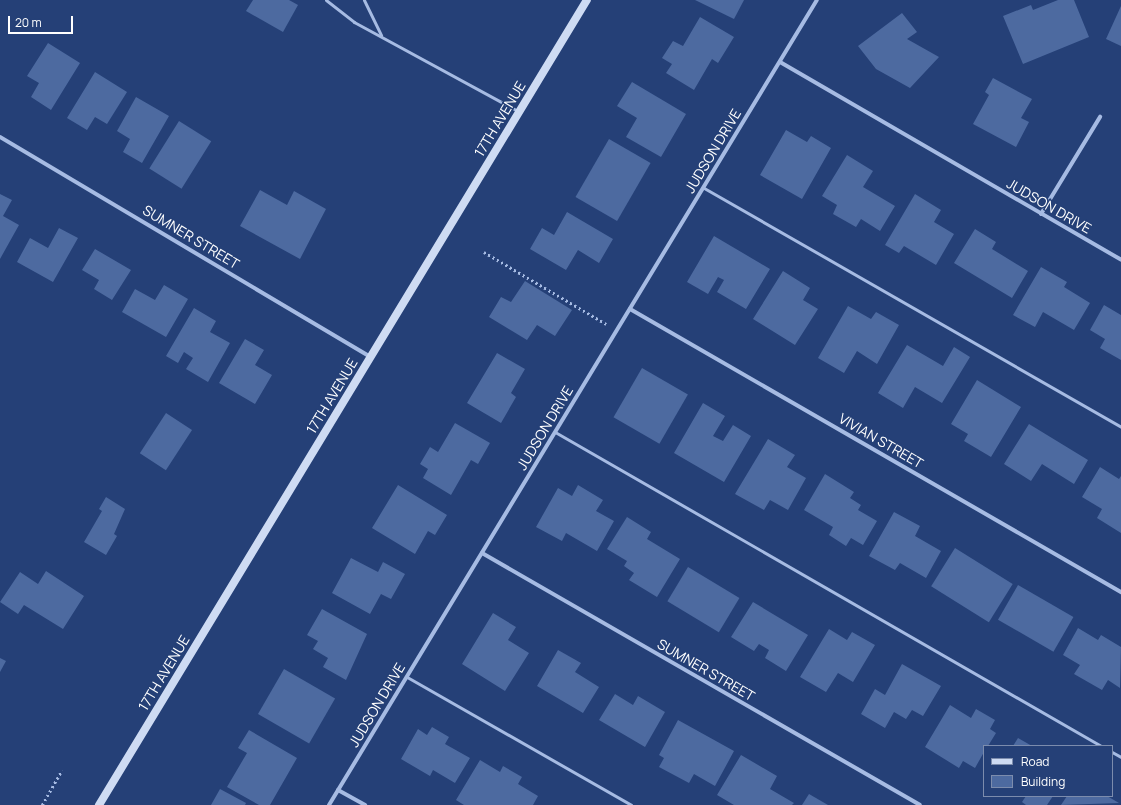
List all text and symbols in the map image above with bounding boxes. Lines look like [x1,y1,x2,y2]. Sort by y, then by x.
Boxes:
scale bar [10,8,75,34]
text: 20 m [15,14,42,31]
street label: 17TH AVENUE [471,78,529,160]
street label: JUDSON DRIVE [681,106,745,196]
street label: JUDSON DRIVE [1004,175,1094,237]
street label: SUMNER STREET [140,202,242,272]
street label: 17TH AVENUE [303,355,361,437]
street label: JUDSON DRIVE [513,383,577,473]
street label: VIVIAN STREET [836,410,926,472]
street label: 17TH AVENUE [135,632,193,714]
street label: SUMNER STREET [654,635,758,705]
street label: JUDSON DRIVE [345,660,409,750]
legend [983,745,1113,797]
text: Road [1021,753,1049,770]
text: Building [1021,773,1065,790]

